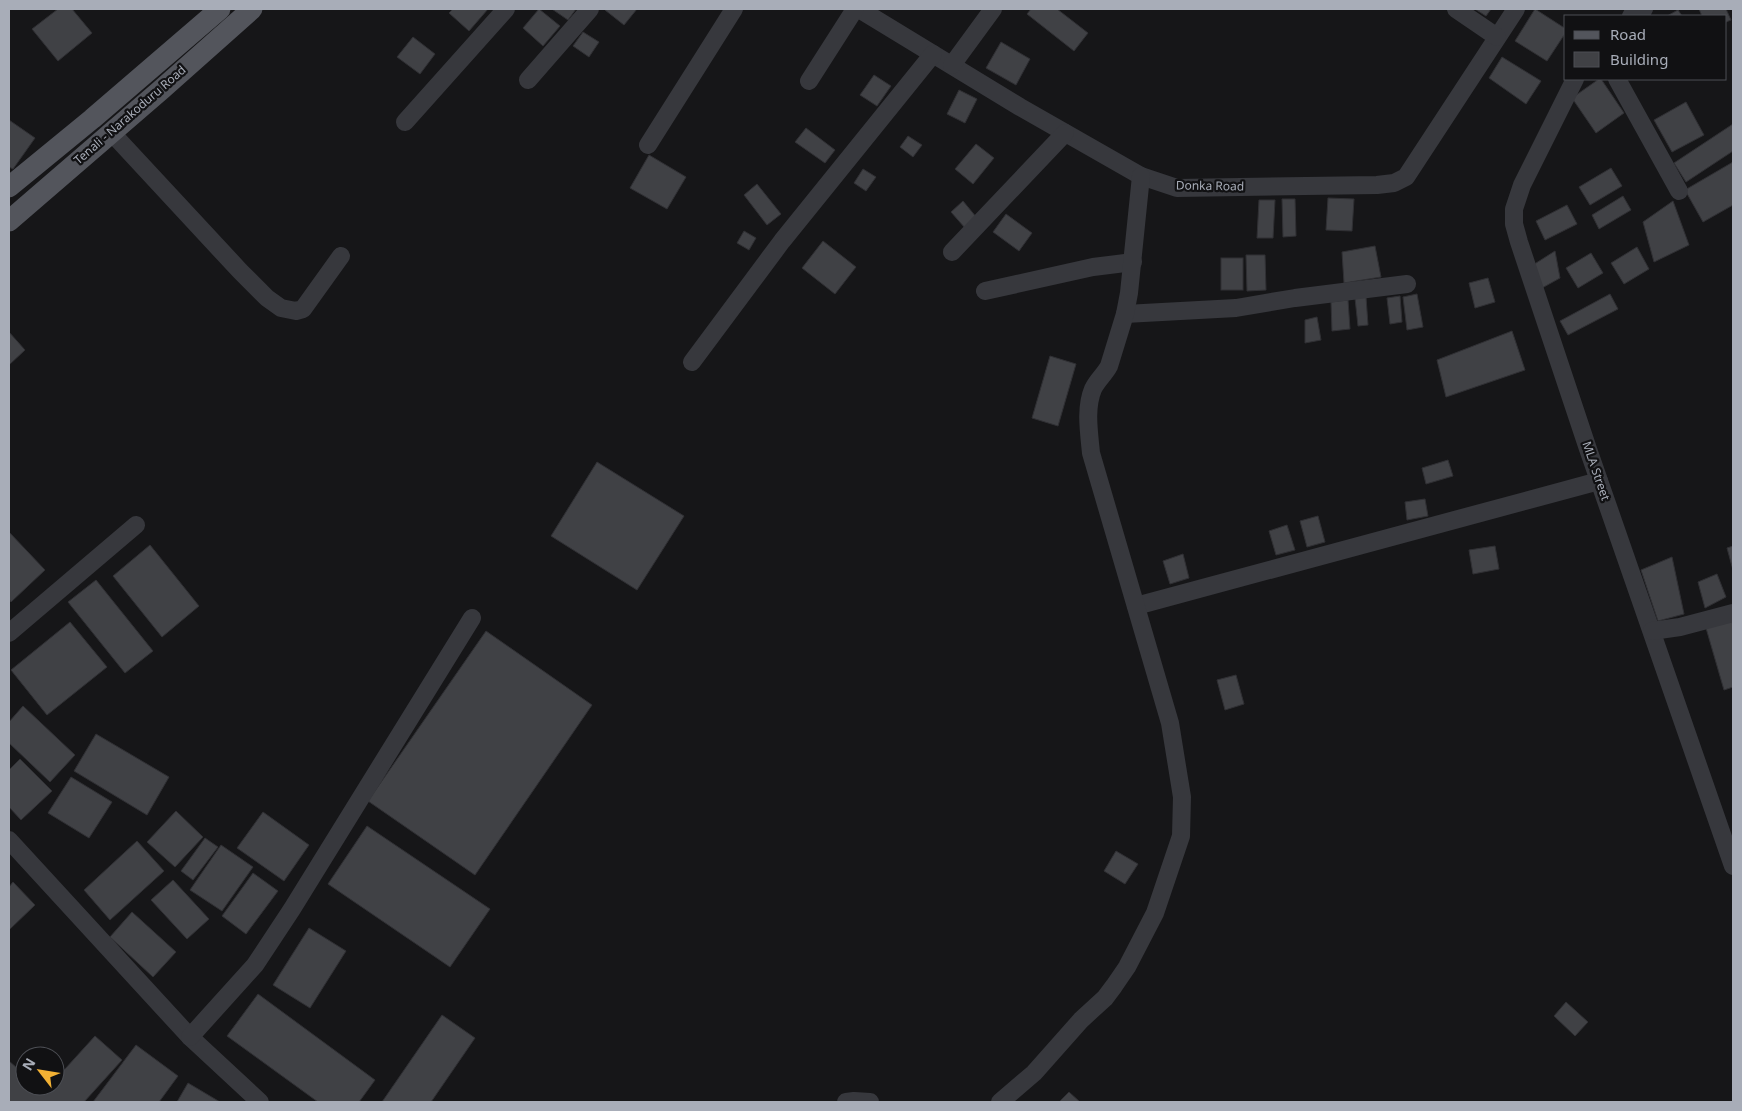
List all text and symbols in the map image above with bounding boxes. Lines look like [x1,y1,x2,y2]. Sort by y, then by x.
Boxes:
legend [1564,15,1727,80]
text: Road [1610,24,1646,44]
text: Building [1610,49,1668,69]
street label: Tenali - Narakoduru Road [70,61,189,168]
street label: Donka Road [1176,176,1244,195]
street label: MLA Street [1578,439,1615,503]
north arrow [15,1046,65,1096]
text: N [17,1054,40,1074]

